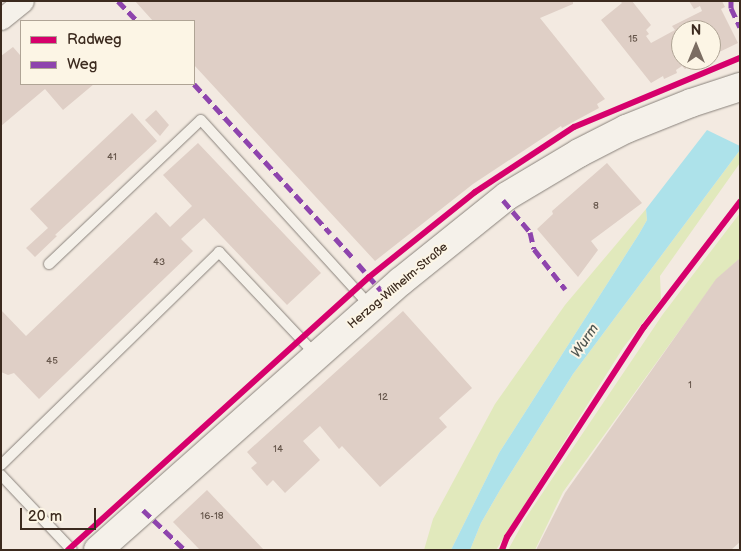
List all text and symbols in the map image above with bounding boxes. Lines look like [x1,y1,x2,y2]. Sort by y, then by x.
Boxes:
legend [20,20,195,85]
north arrow [671,20,721,70]
text: N [691,22,701,39]
text: Radweg [67,30,122,49]
house number: 15 [628,34,638,46]
text: Weg [67,55,97,74]
house number: 41 [107,152,117,164]
house number: 8 [593,201,599,213]
street label: Herzog-Wilhelm-Straße [345,240,451,332]
house number: 43 [153,257,165,269]
water label: Wurm [568,321,602,361]
house number: 45 [46,356,58,368]
house number: 1 [688,380,692,392]
house number: 12 [378,392,388,404]
house number: 14 [273,444,283,456]
scale bar [22,498,99,530]
text: 20 m [28,507,62,526]
house number: 16-18 [200,511,224,523]

